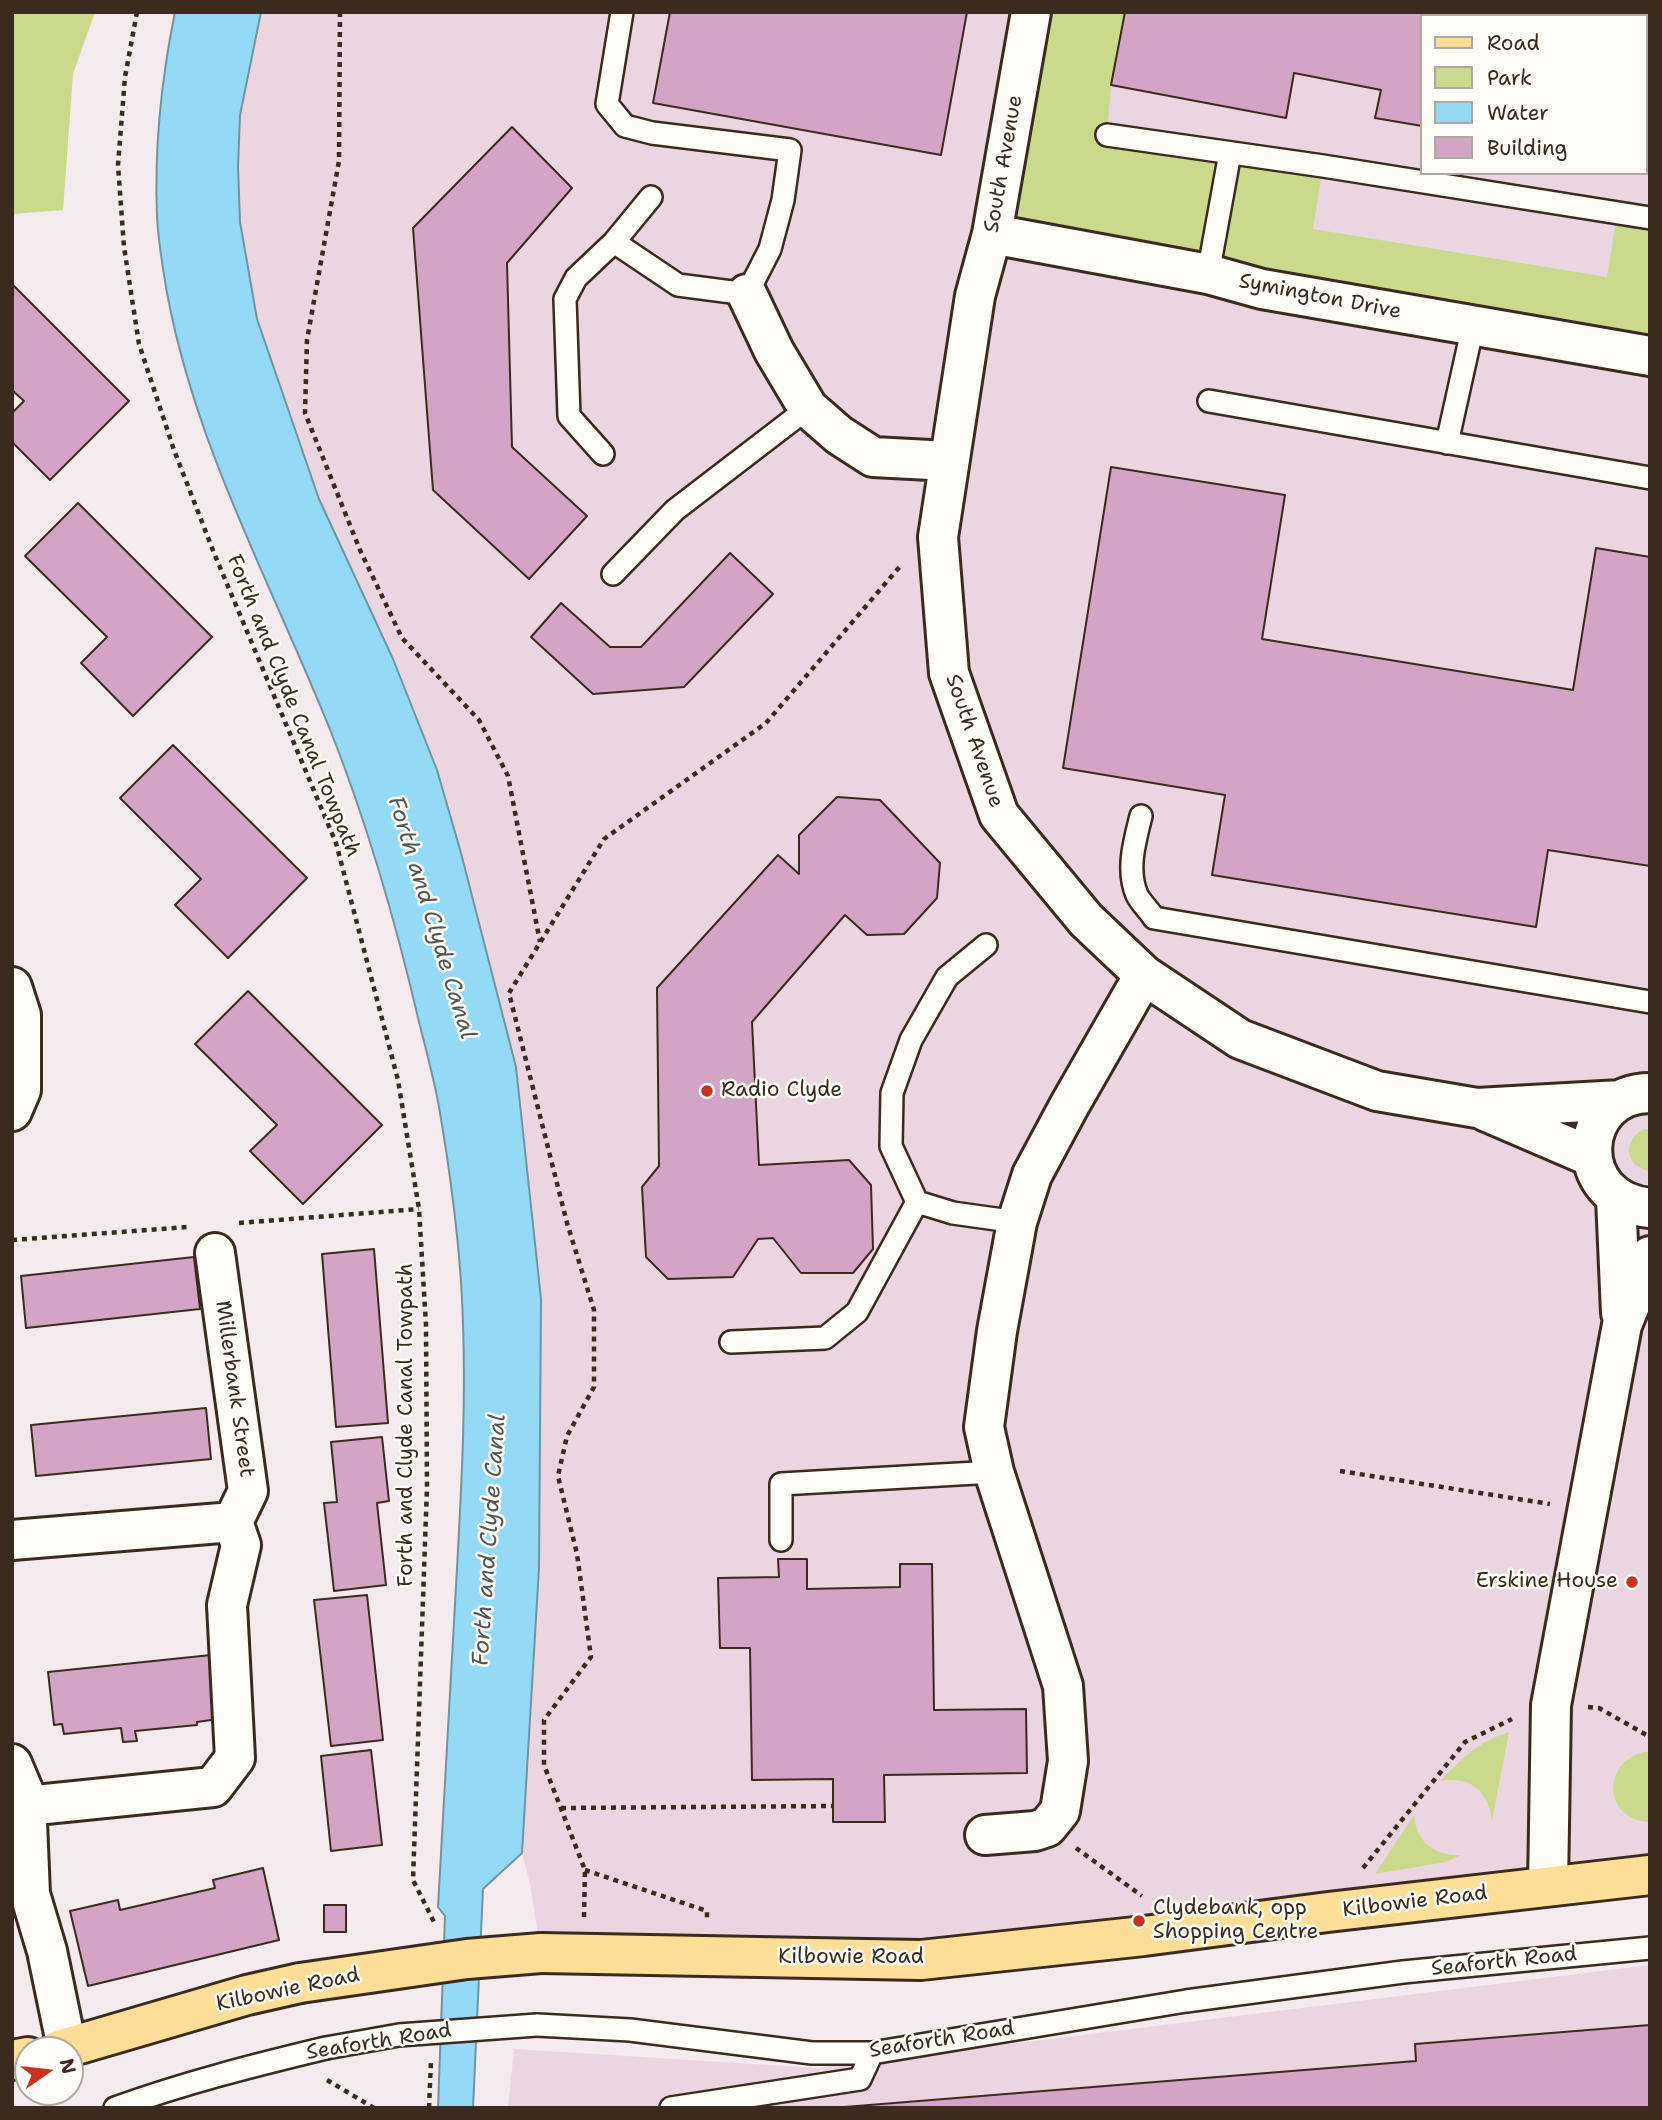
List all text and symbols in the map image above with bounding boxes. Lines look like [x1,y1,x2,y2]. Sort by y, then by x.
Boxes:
legend [1420,14,1648,175]
text: Road [1487,29,1540,57]
text: Park [1487,64,1532,92]
street label: South Avenue [979,93,1029,235]
text: Water [1487,99,1549,127]
text: Building [1487,134,1567,162]
street label: Symington Drive [1237,269,1403,325]
street label: Forth and Clyde Canal Towpath [221,551,365,861]
street label: South Avenue [939,671,1009,811]
water label: Forth and Clyde Canal [381,793,481,1043]
place label: Radio Clyde [721,1078,842,1104]
marker: Radio Clyde [699,1083,715,1099]
street label: Forth and Clyde Canal Towpath [394,1263,420,1587]
street label: Millerbank Street [209,1299,259,1479]
water label: Forth and Clyde Canal [467,1413,513,1667]
place label: Erskine House [1476,1569,1618,1595]
marker: Erskine House [1624,1574,1640,1590]
street label: Kilbowie Road [1341,1881,1489,1923]
place label: Clydebank, opp Shopping Centre [1153,1896,1318,1946]
marker: Clydebank, opp Shopping Centre [1131,1913,1147,1929]
street label: Seaforth Road [1430,1942,1578,1982]
street label: Kilbowie Road [778,1945,924,1971]
street label: Kilbowie Road [214,1963,362,2017]
street label: Seaforth Road [868,2016,1016,2064]
street label: Seaforth Road [305,2018,453,2066]
north arrow [14,2036,84,2106]
text: N [54,2056,82,2077]

